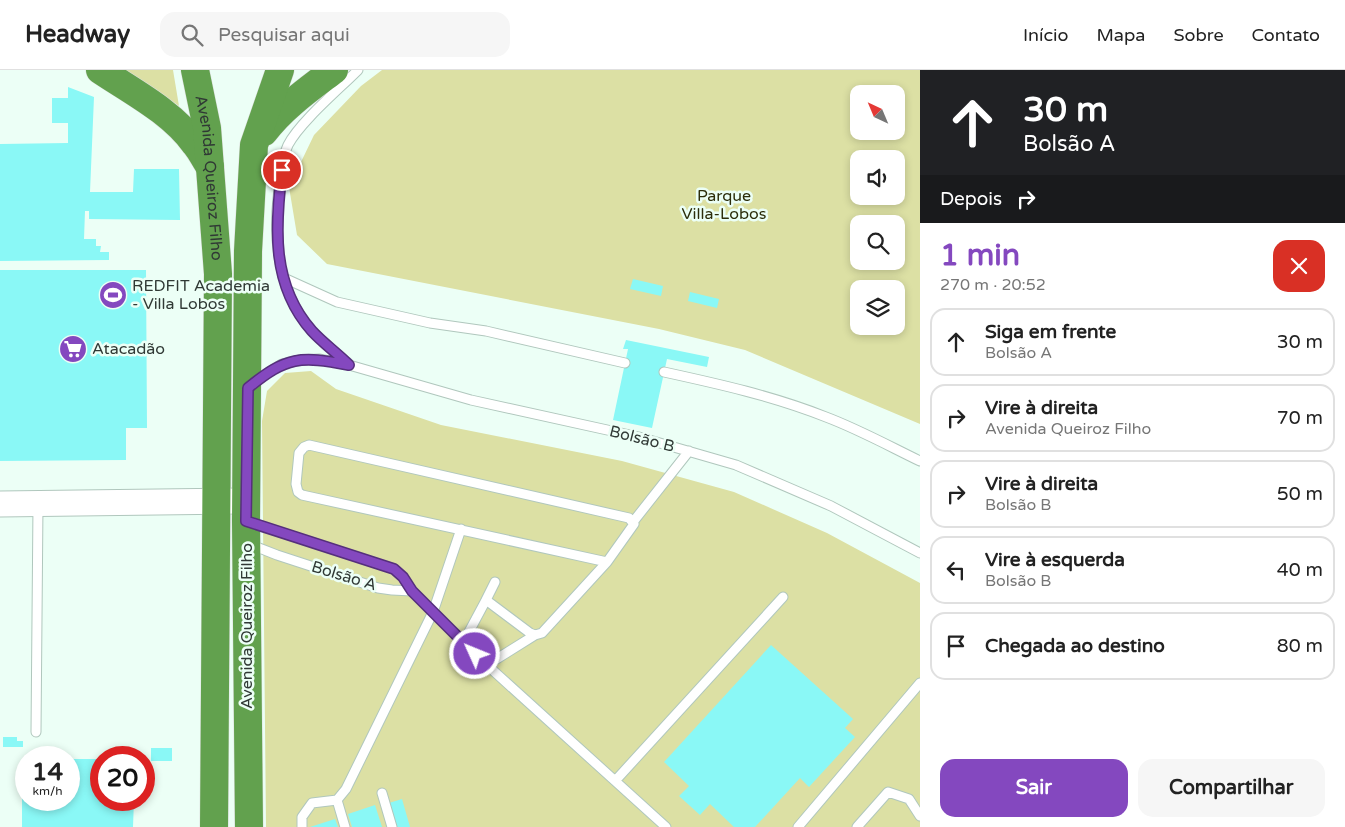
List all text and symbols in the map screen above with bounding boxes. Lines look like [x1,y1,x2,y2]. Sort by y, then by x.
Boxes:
search box [160,12,510,57]
text: Headway [25,20,130,49]
icon: search [178,21,206,49]
text: Pesquisar aqui [218,24,350,46]
text: Início [1023,24,1068,46]
text: Mapa [1096,24,1145,46]
text: Sobre [1173,24,1224,46]
text: Contato [1252,24,1320,46]
north arrow [850,85,905,140]
map controls [850,85,905,335]
text: 30 m [1023,89,1108,131]
icon: ahead [940,90,1005,155]
street label: Avenida Queiroz Filho [190,93,227,261]
text: Bolsão A [1023,131,1115,157]
pin [261,149,303,191]
button: sound [850,150,905,205]
icon: arrive [268,156,296,184]
icon: right [1012,185,1040,213]
park label: Parque Villa-Lobos [682,186,766,224]
text: Depois [940,188,1002,210]
button: search [850,215,905,270]
text: 1 min [940,237,1020,274]
button: close [1273,240,1325,292]
text: 270 m · 20:52 [940,275,1046,295]
place label: REDFIT Academia - Villa Lobos [132,276,270,314]
sports icon: REDFIT Academia - Villa Lobos [98,280,128,310]
button: layers [850,280,905,335]
text: Siga em frente [985,321,1116,343]
icon: ahead [942,328,970,356]
text: 30 m [1277,331,1323,353]
supermarket icon: Atacadão [58,334,88,364]
place label: Atacadão [92,339,165,359]
text: Bolsão A [985,343,1052,363]
text: Vire à direita [985,397,1098,419]
icon: right [942,404,970,432]
text: 70 m [1277,407,1323,429]
text: Avenida Queiroz Filho [985,419,1151,439]
street label: Bolsão B [607,421,677,457]
text: Vire à direita [985,473,1098,495]
icon: right [942,480,970,508]
text: 50 m [1277,483,1323,505]
text: Bolsão B [985,495,1051,515]
street label: Avenida Queiroz Filho [237,543,257,709]
text: Vire à esquerda [985,549,1125,571]
icon: left [942,556,970,584]
street label: Bolsão A [309,557,379,595]
text: 40 m [1277,559,1323,581]
text: Bolsão B [985,571,1051,591]
position arrow [448,627,500,679]
icon: arrive [942,632,970,660]
text: Chegada ao destino [985,635,1165,657]
text: 80 m [1277,635,1323,657]
speed limit sign: 20 [90,746,155,811]
text: 14 [32,757,63,787]
button: Sair [940,759,1128,817]
button: Compartilhar [1138,759,1325,817]
text: km/h [32,784,63,798]

